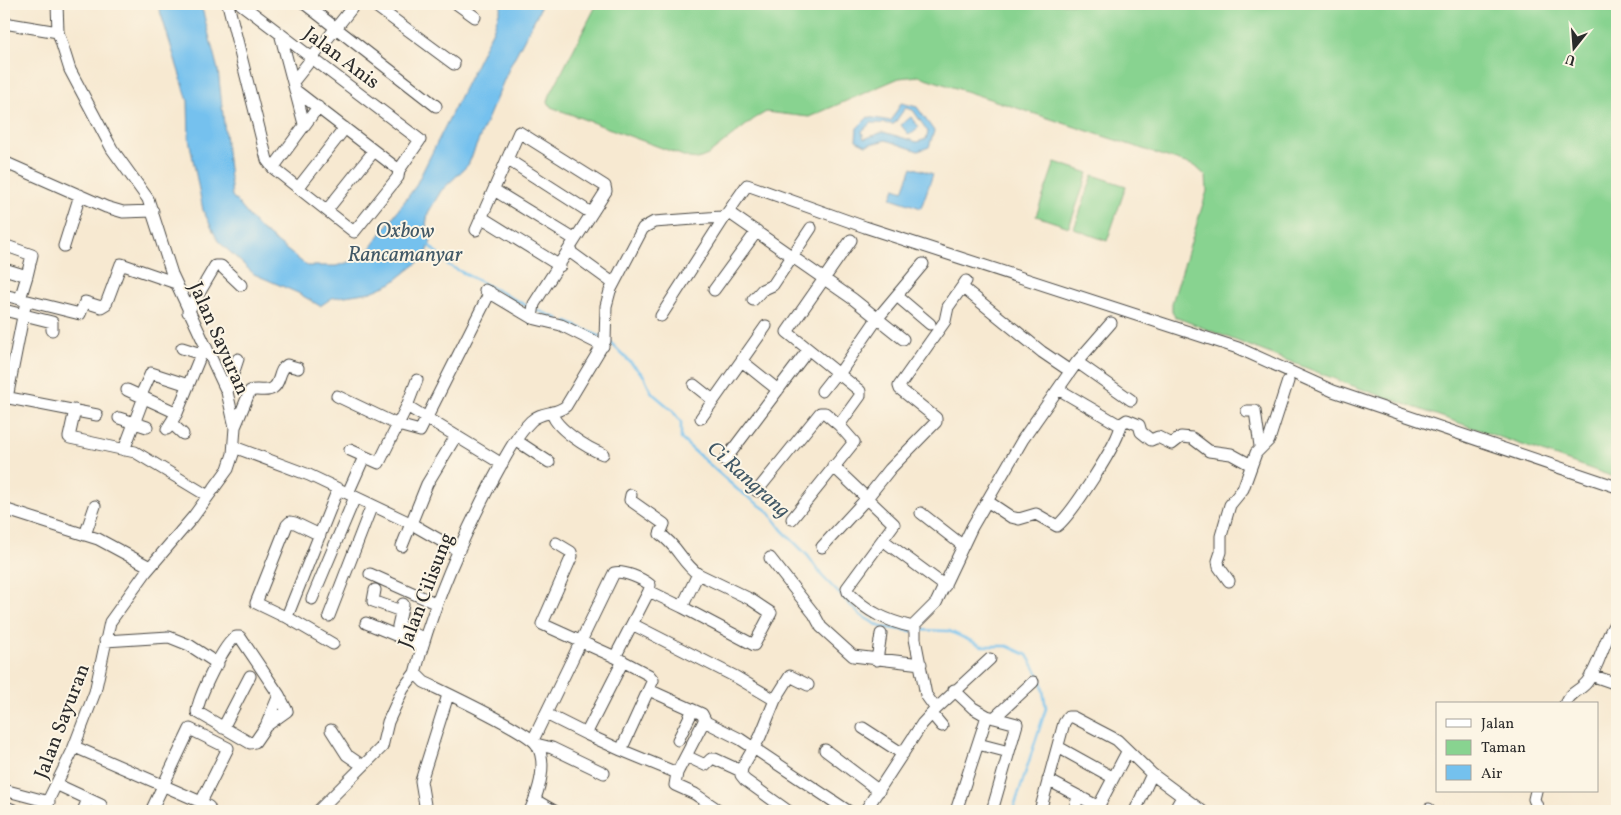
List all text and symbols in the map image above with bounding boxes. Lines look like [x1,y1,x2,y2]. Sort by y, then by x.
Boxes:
street label: Jalan Anis [297,21,385,97]
north arrow [1548,22,1598,72]
text: U [1563,48,1578,69]
water label: Oxbow Rancamanyar [347,217,463,270]
street label: Jalan Sayuran [181,278,256,400]
water label: Ci Rangrang [700,435,796,525]
street label: Jalan Cilisung [392,529,462,652]
street label: Jalan Sayuran [28,660,98,783]
legend [1436,702,1598,792]
text: Jalan [1481,714,1514,735]
text: Taman [1481,738,1526,759]
text: Air [1481,764,1502,785]

